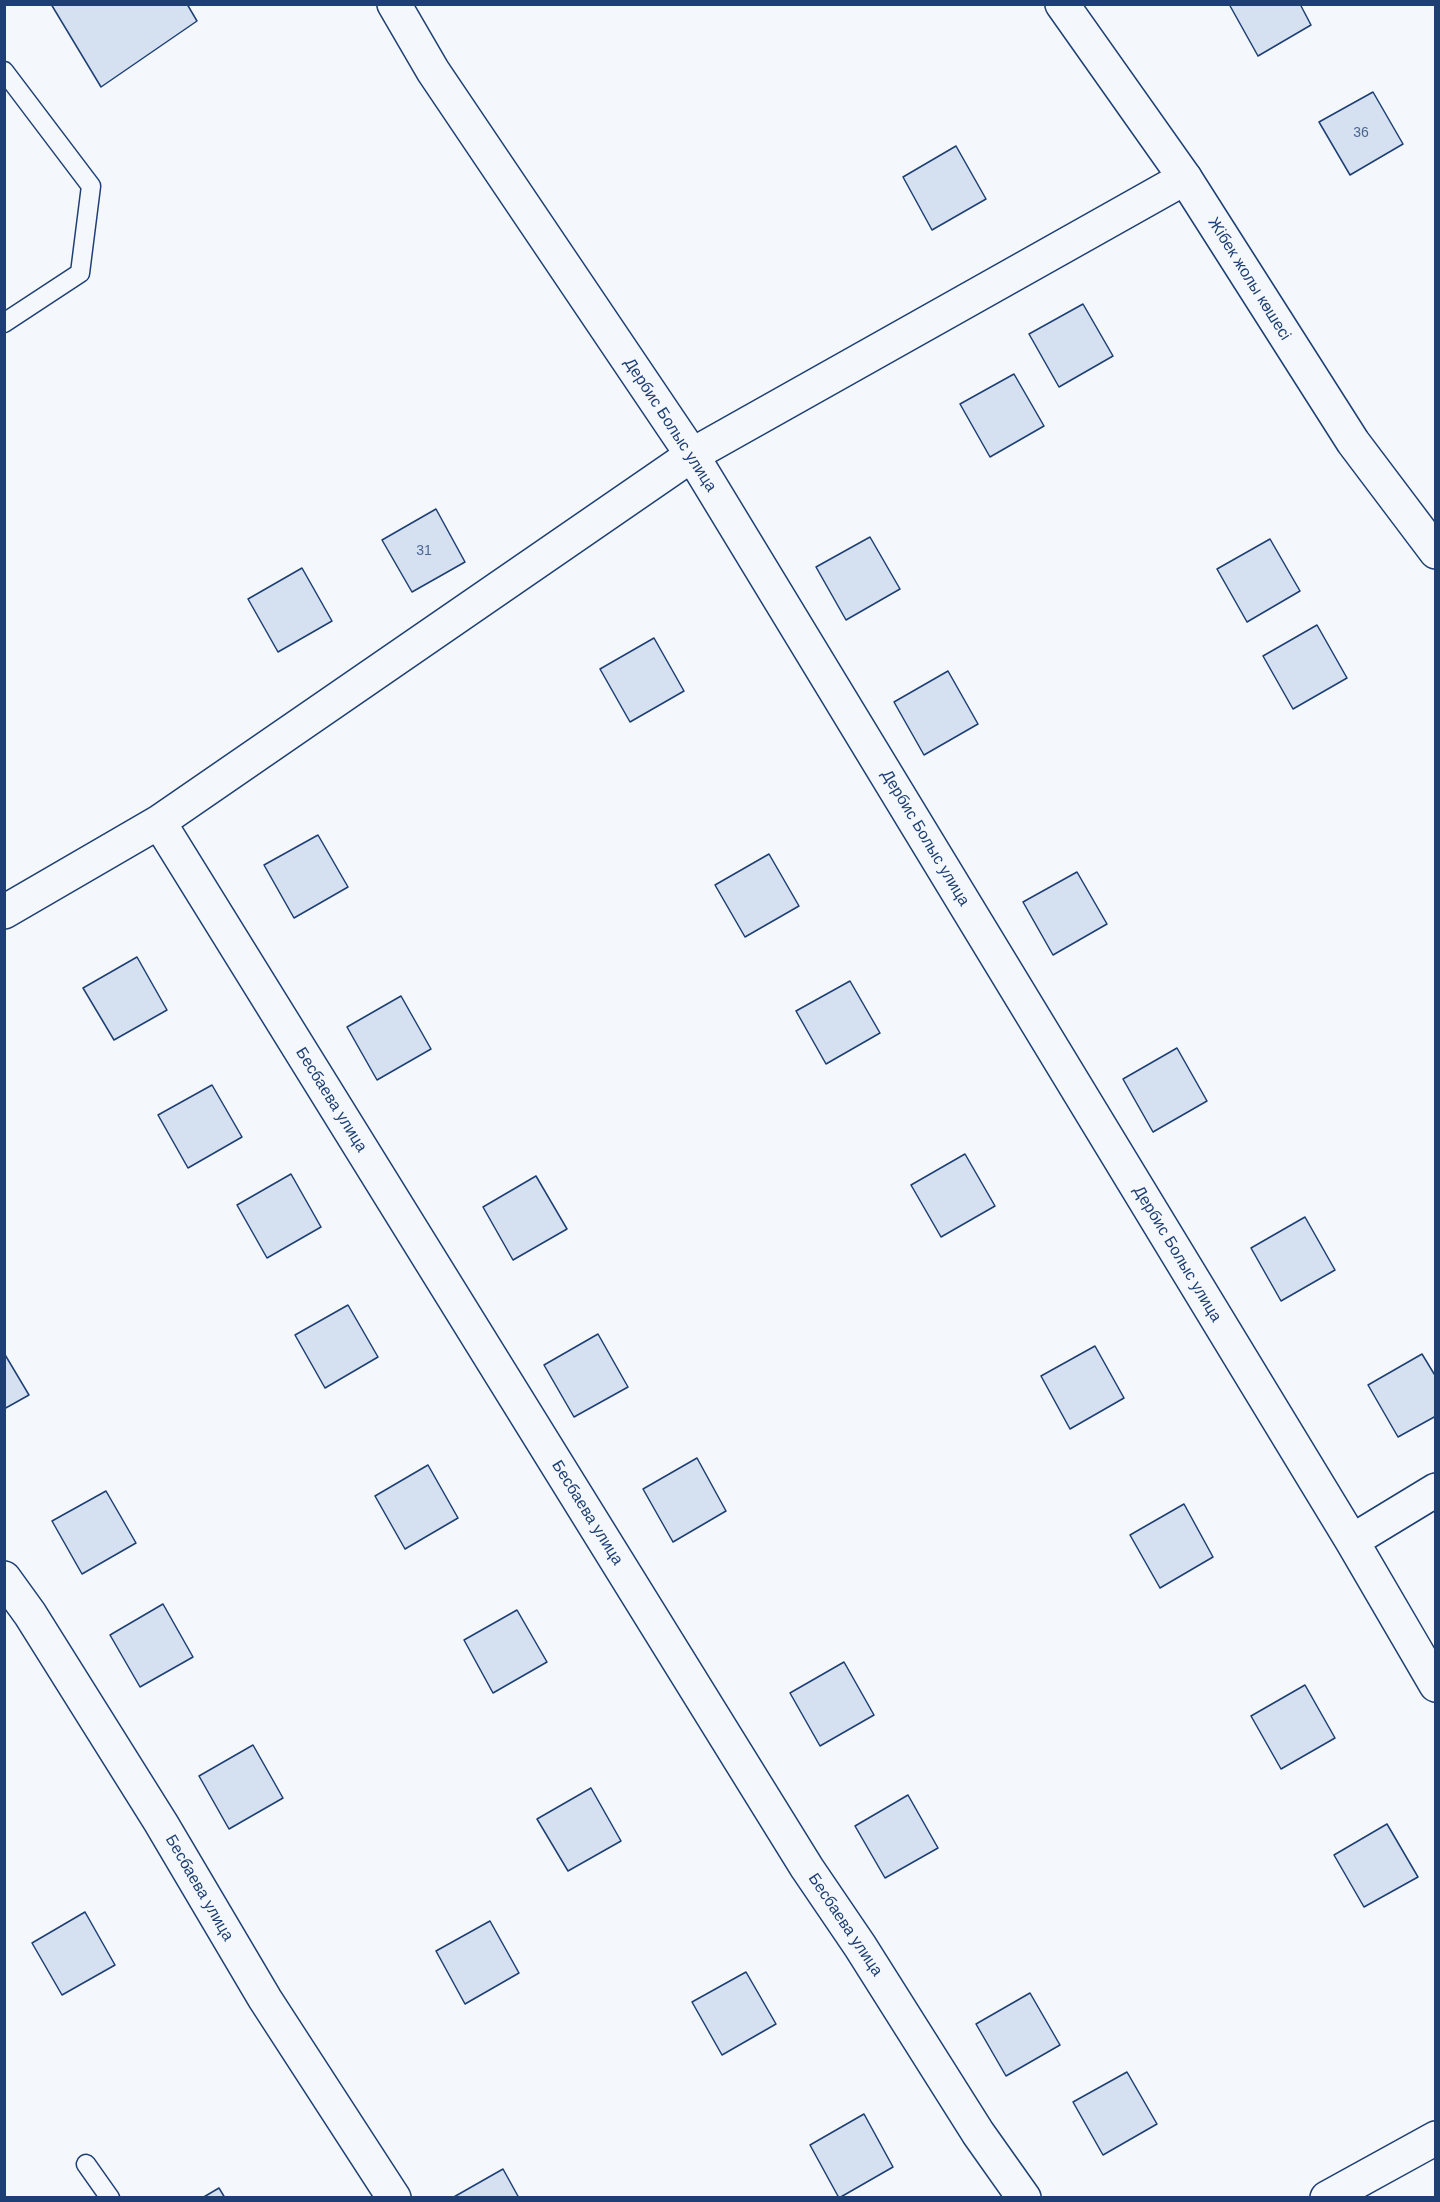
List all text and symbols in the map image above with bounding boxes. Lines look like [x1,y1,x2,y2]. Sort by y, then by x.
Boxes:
house number: 36 [1353,125,1369,141]
street label: Жібек жолы көшесі [1203,214,1295,344]
street label: Дербис Болыс улица [620,355,720,495]
house number: 31 [416,543,432,559]
street label: Дербис Болыс улица [877,766,973,910]
street label: Бесбаева улица [291,1044,371,1156]
street label: Дербис Болыс улица [1129,1182,1225,1326]
street label: Бесбаева улица [547,1457,627,1569]
street label: Бесбаева улица [161,1831,237,1945]
street label: Бесбаева улица [804,1870,886,1980]

